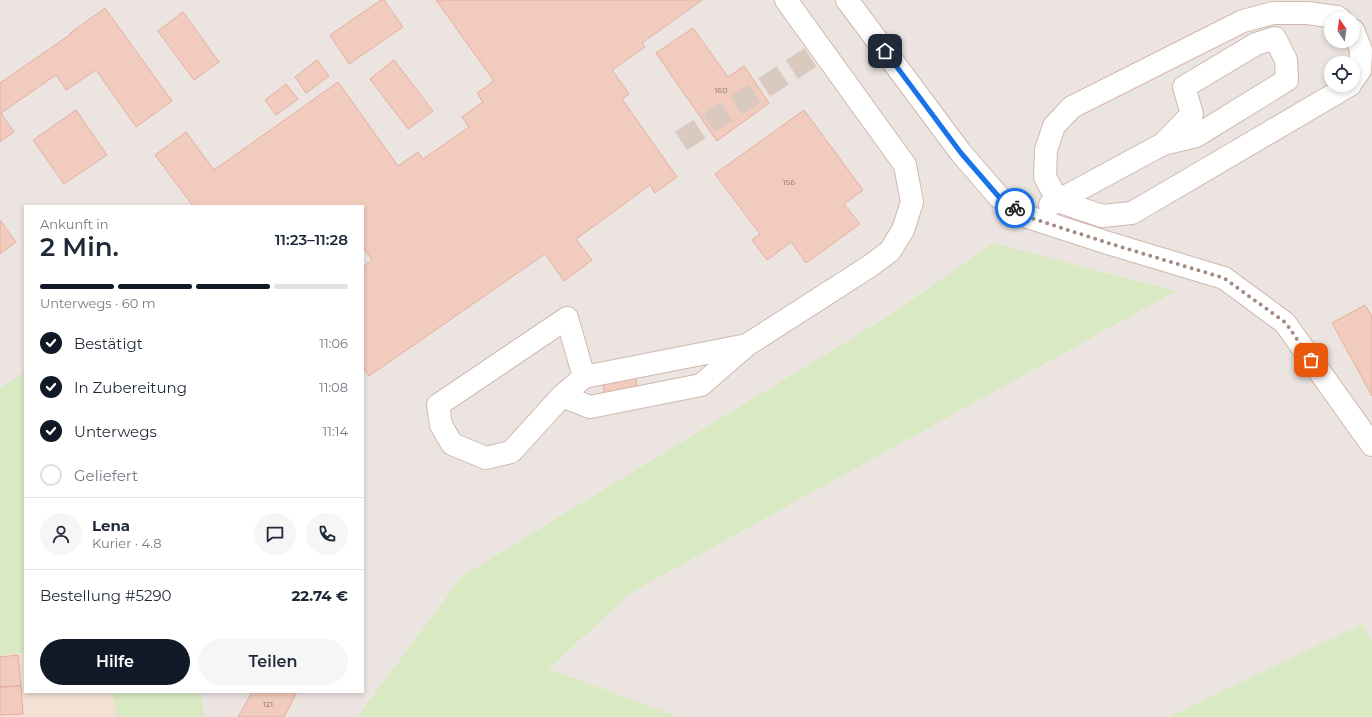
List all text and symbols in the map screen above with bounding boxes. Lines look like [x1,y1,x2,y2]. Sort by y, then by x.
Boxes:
north arrow [1324,12,1360,48]
map controls [1324,12,1360,92]
pin [868,34,902,68]
icon: home [874,40,896,62]
button: locate [1324,56,1360,92]
house number: 160 [714,85,728,95]
house number: 156 [783,177,795,187]
courier [995,188,1035,228]
icon: bike [1004,197,1026,219]
text: Ankunft in [40,216,109,232]
text: 11:23–11:28 [275,230,348,249]
text: 2 Min. [40,231,119,263]
text: Unterwegs · 60 m [40,295,156,311]
icon: check [40,332,62,354]
text: Bestätigt [74,334,143,353]
text: 11:06 [319,335,348,351]
pin [1294,343,1328,377]
icon: bag [1300,349,1322,371]
icon: check [40,376,62,398]
text: In Zubereitung [74,378,187,397]
text: 11:08 [319,379,348,395]
icon: check [40,420,62,442]
text: Unterwegs [74,422,157,441]
text: 11:14 [323,423,348,439]
text: Geliefert [74,466,138,485]
button: person [40,513,82,555]
button: chat [254,513,296,555]
button: phone [306,513,348,555]
text: Lena [92,516,130,535]
text: Kurier · 4.8 [92,535,162,551]
text: Bestellung #5290 [40,586,172,605]
text: 22.74 € [291,586,348,605]
button: Hilfe [40,639,190,685]
button: Teilen [198,639,348,685]
house number: 121 [263,699,273,709]

